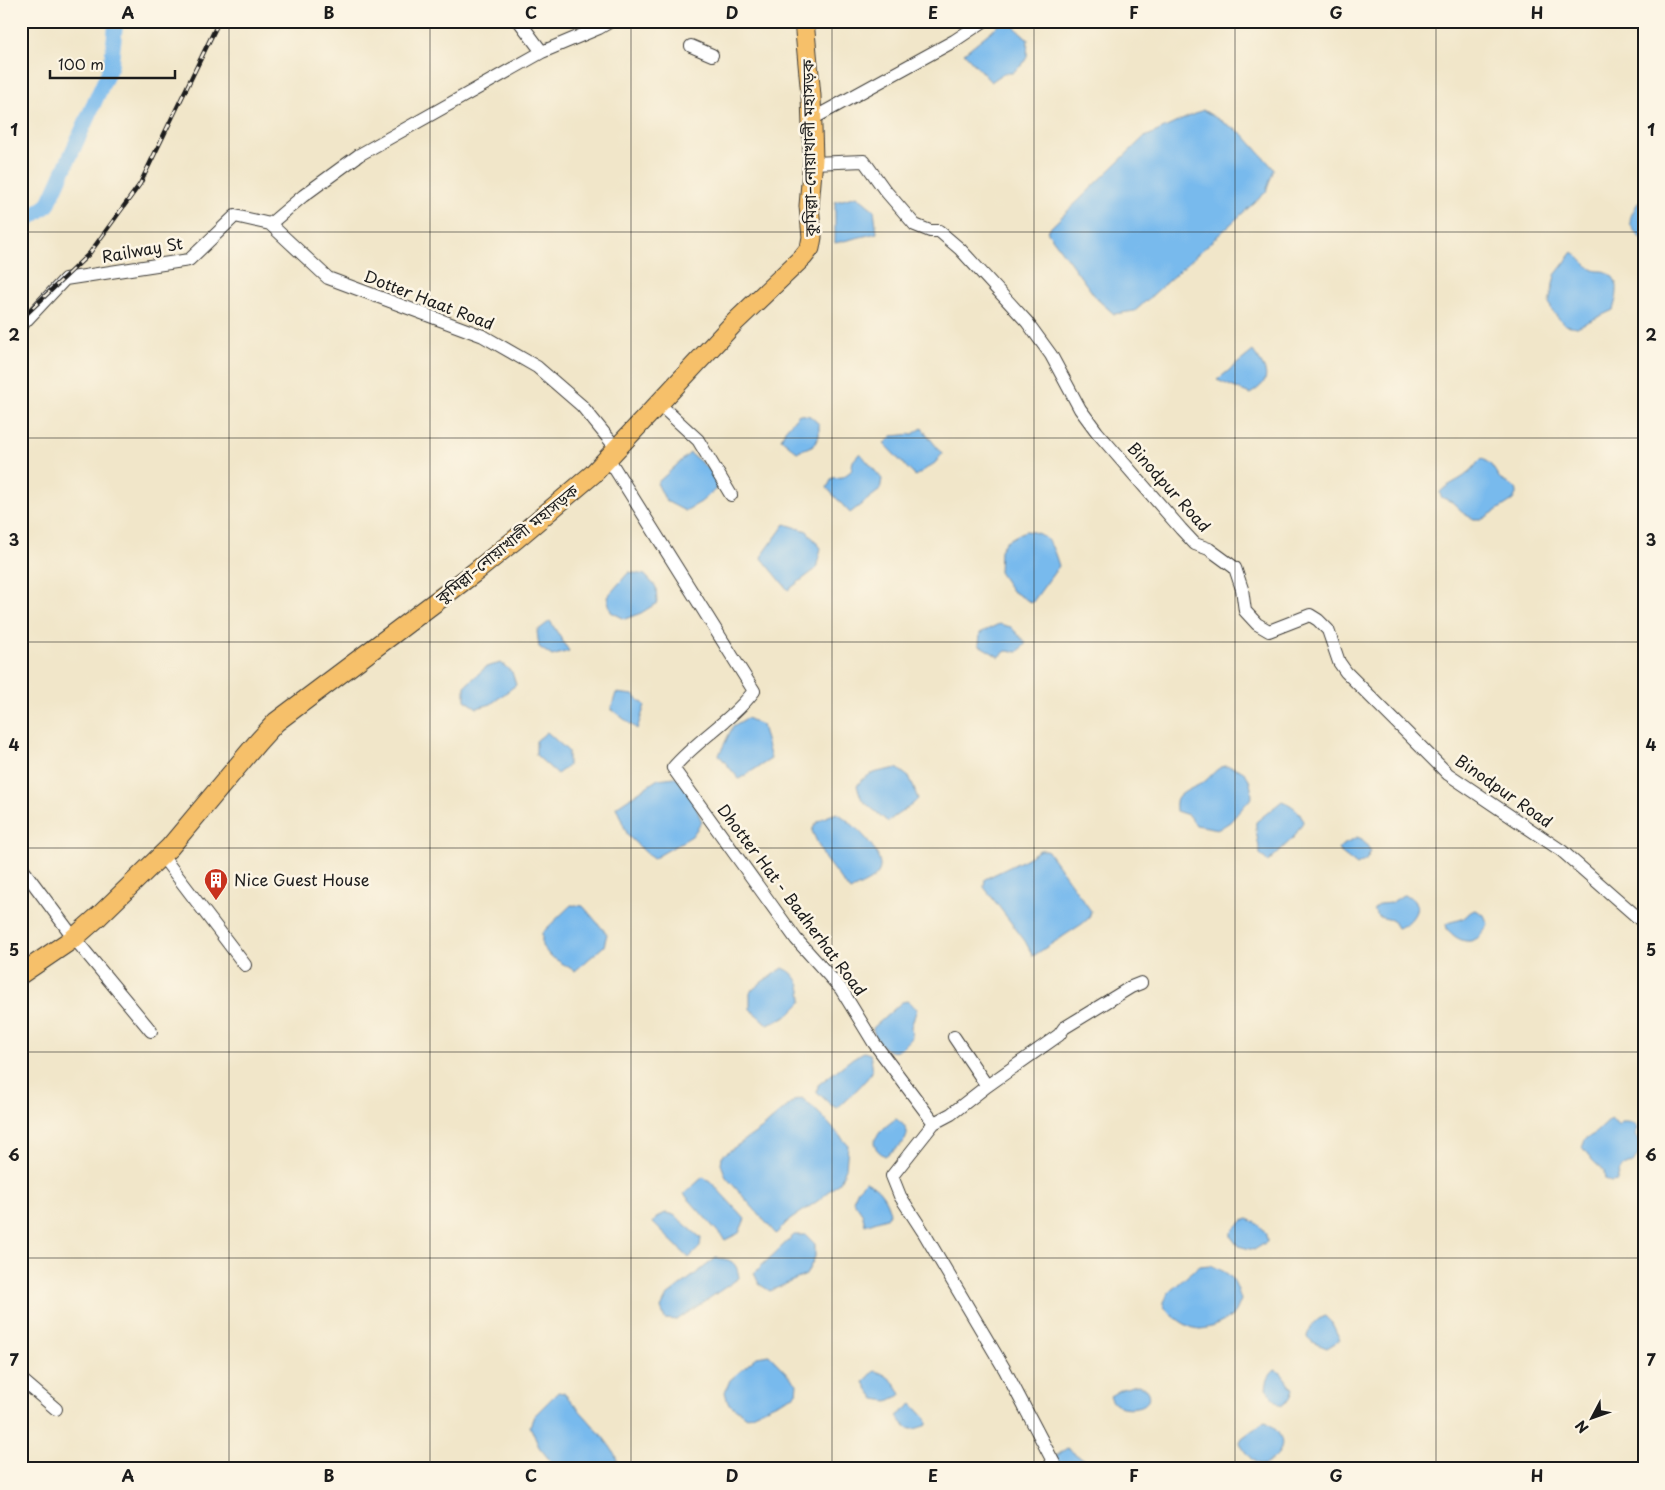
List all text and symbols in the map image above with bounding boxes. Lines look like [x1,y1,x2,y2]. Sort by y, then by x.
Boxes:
text: A [122,0,135,24]
text: B [324,0,335,24]
text: C [525,0,537,24]
text: D [726,0,738,24]
text: E [928,0,938,24]
text: F [1129,0,1139,24]
text: G [1329,0,1343,24]
text: H [1531,0,1543,24]
scale bar [50,48,175,80]
text: 100 m [58,52,104,75]
street label: কুমিল্লা–নোয়াখালী মহাসড়ক [794,58,822,238]
text: 1 [10,117,18,141]
text: 1 [1647,117,1655,141]
street label: Railway St [99,230,184,268]
street label: Dotter Haat Road [361,263,498,335]
text: 2 [8,322,20,346]
text: 2 [1645,322,1657,346]
street label: Binodpur Road [1123,436,1217,537]
street label: কুমিল্লা–নোয়াখালী মহাসড়ক [429,477,584,609]
text: 3 [9,527,19,551]
text: 3 [1646,527,1656,551]
text: 4 [9,732,20,756]
text: 4 [1646,732,1657,756]
street label: Binodpur Road [1451,748,1558,833]
street label: Dhotter Hat - Badherhat Road [713,798,873,1000]
building icon: Nice Guest House [203,867,229,901]
place label: Nice Guest House [234,867,370,891]
text: 5 [9,937,19,961]
text: 5 [1646,937,1656,961]
text: 6 [8,1142,20,1166]
text: 6 [1645,1142,1657,1166]
text: 7 [9,1347,19,1371]
text: 7 [1646,1347,1656,1371]
north arrow [1568,1392,1618,1442]
text: N [1570,1416,1593,1438]
text: A [122,1463,135,1487]
text: B [324,1463,335,1487]
text: C [525,1463,537,1487]
text: D [726,1463,738,1487]
text: E [928,1463,938,1487]
text: F [1129,1463,1139,1487]
text: G [1329,1463,1343,1487]
text: H [1531,1463,1543,1487]

